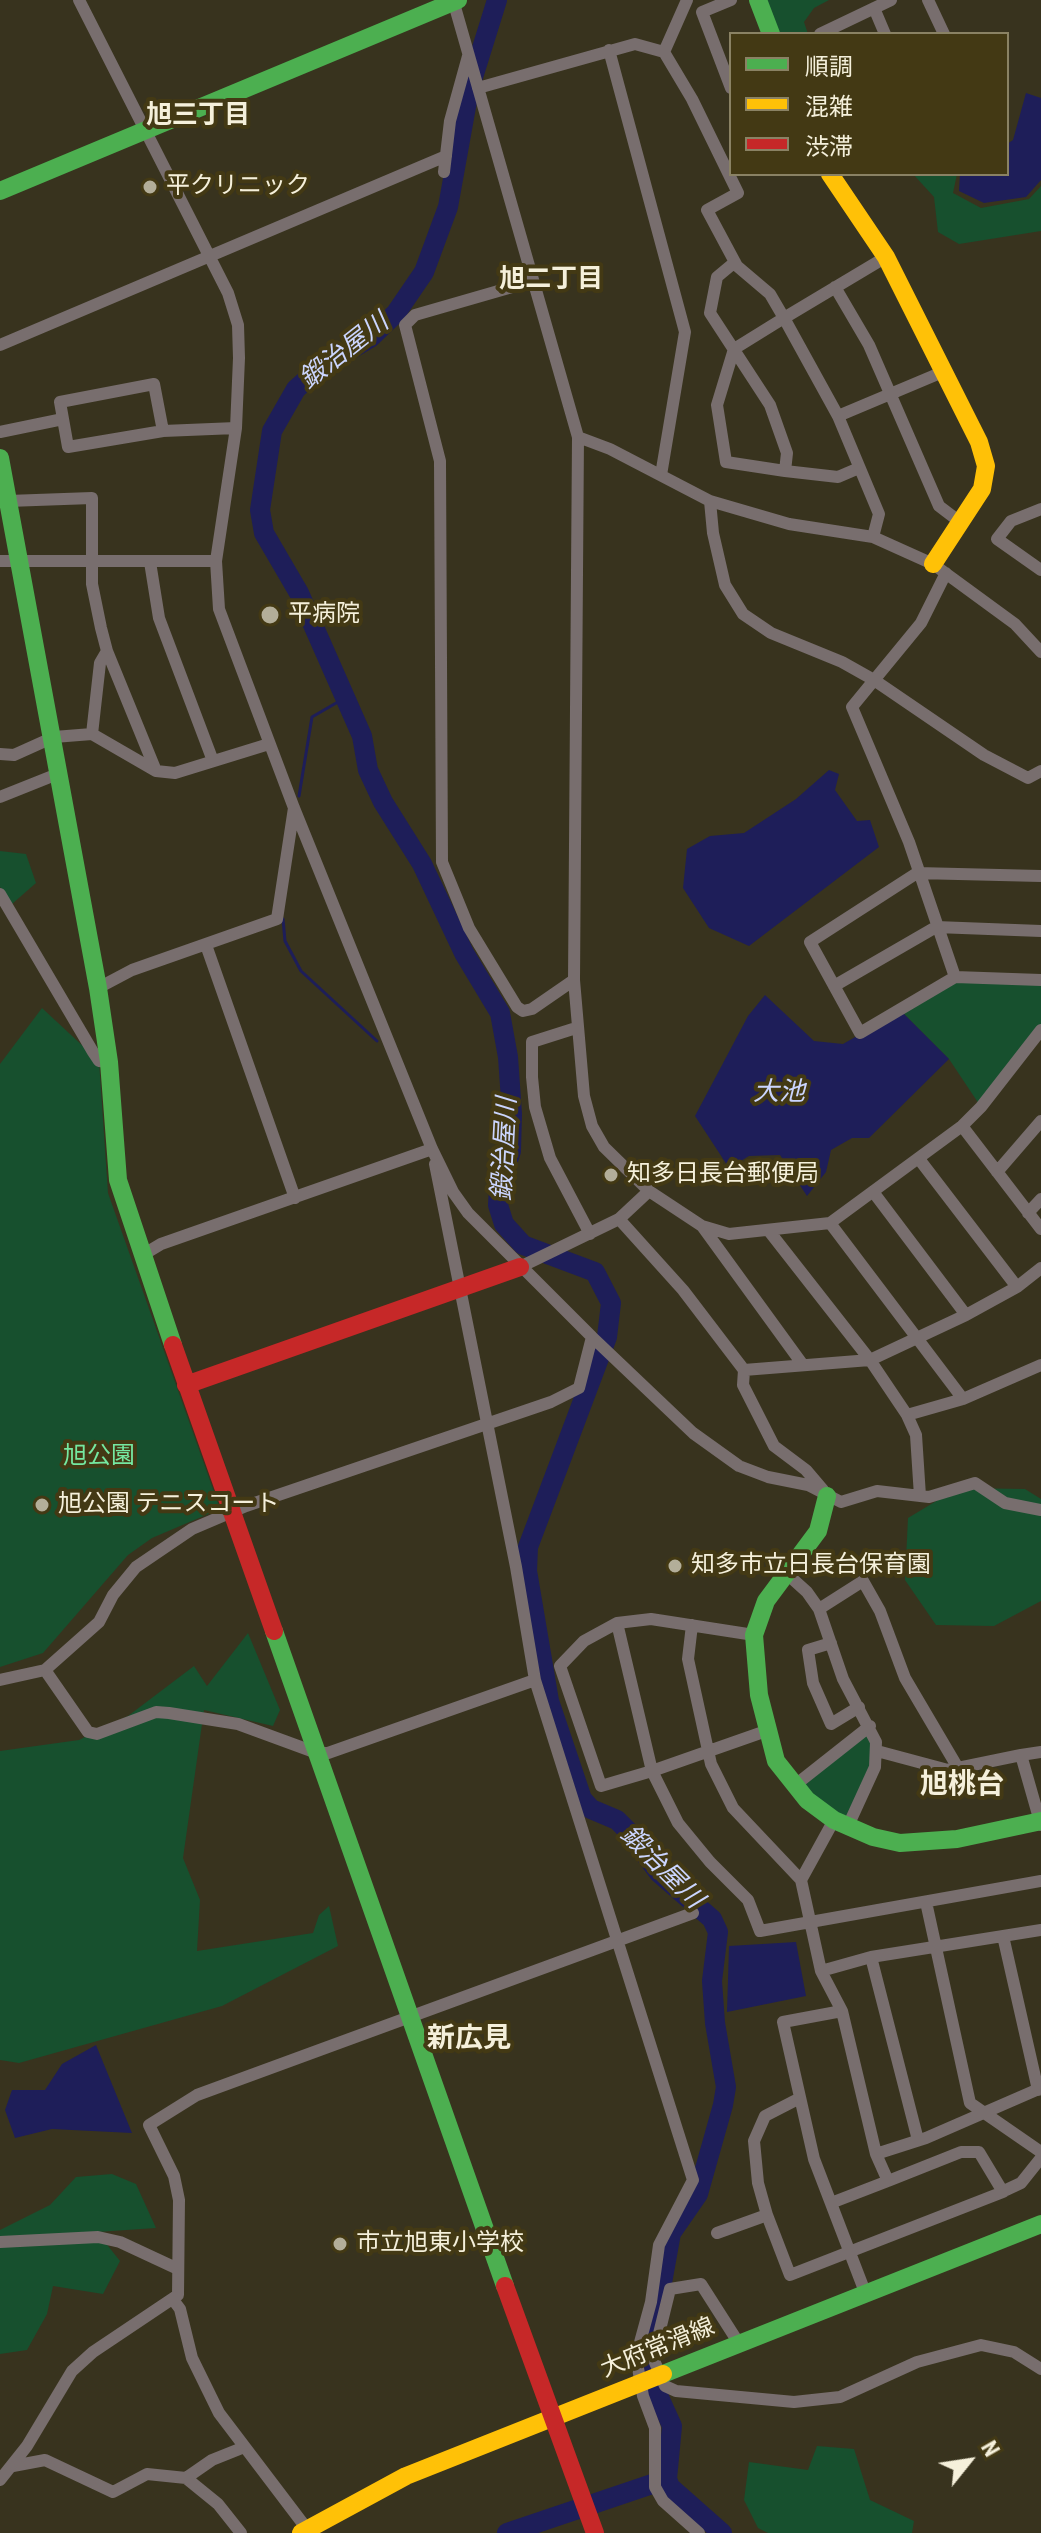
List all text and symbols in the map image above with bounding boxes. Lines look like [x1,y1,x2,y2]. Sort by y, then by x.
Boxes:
legend [729,32,1009,176]
text: 順調 [805,53,853,81]
text: 混雑 [805,93,853,121]
district label: 旭三丁目 [146,100,250,132]
text: 渋滞 [805,133,853,161]
place label: 平クリニック [166,173,310,201]
marker: 平クリニック [141,178,159,196]
district label: 旭二丁目 [499,264,603,296]
water label: 鍛治屋川 [294,308,396,396]
place label: 平病院 [288,601,360,629]
marker: 平病院 [259,604,281,626]
water label: 大池 [753,1077,805,1109]
water label: 鍛治屋川 [488,1096,524,1202]
place label: 知多日長台郵便局 [627,1161,819,1189]
marker: 知多日長台郵便局 [602,1166,620,1184]
park label: 旭公園 [63,1443,135,1471]
place label: 旭公園 テニスコート [58,1491,280,1519]
marker: 旭公園 テニスコート [33,1496,51,1514]
place label: 知多市立日長台保育園 [691,1552,931,1580]
marker: 知多市立日長台保育園 [666,1557,684,1575]
district label: 旭桃台 [920,1769,1004,1803]
water label: 鍛治屋川 [613,1820,709,1916]
district label: 新広見 [427,2023,511,2057]
place label: 市立旭東小学校 [356,2230,524,2258]
marker: 市立旭東小学校 [331,2235,349,2253]
street label: 大府常滑線 [597,2313,719,2385]
north arrow [929,2421,1009,2501]
text: N [976,2437,1004,2461]

